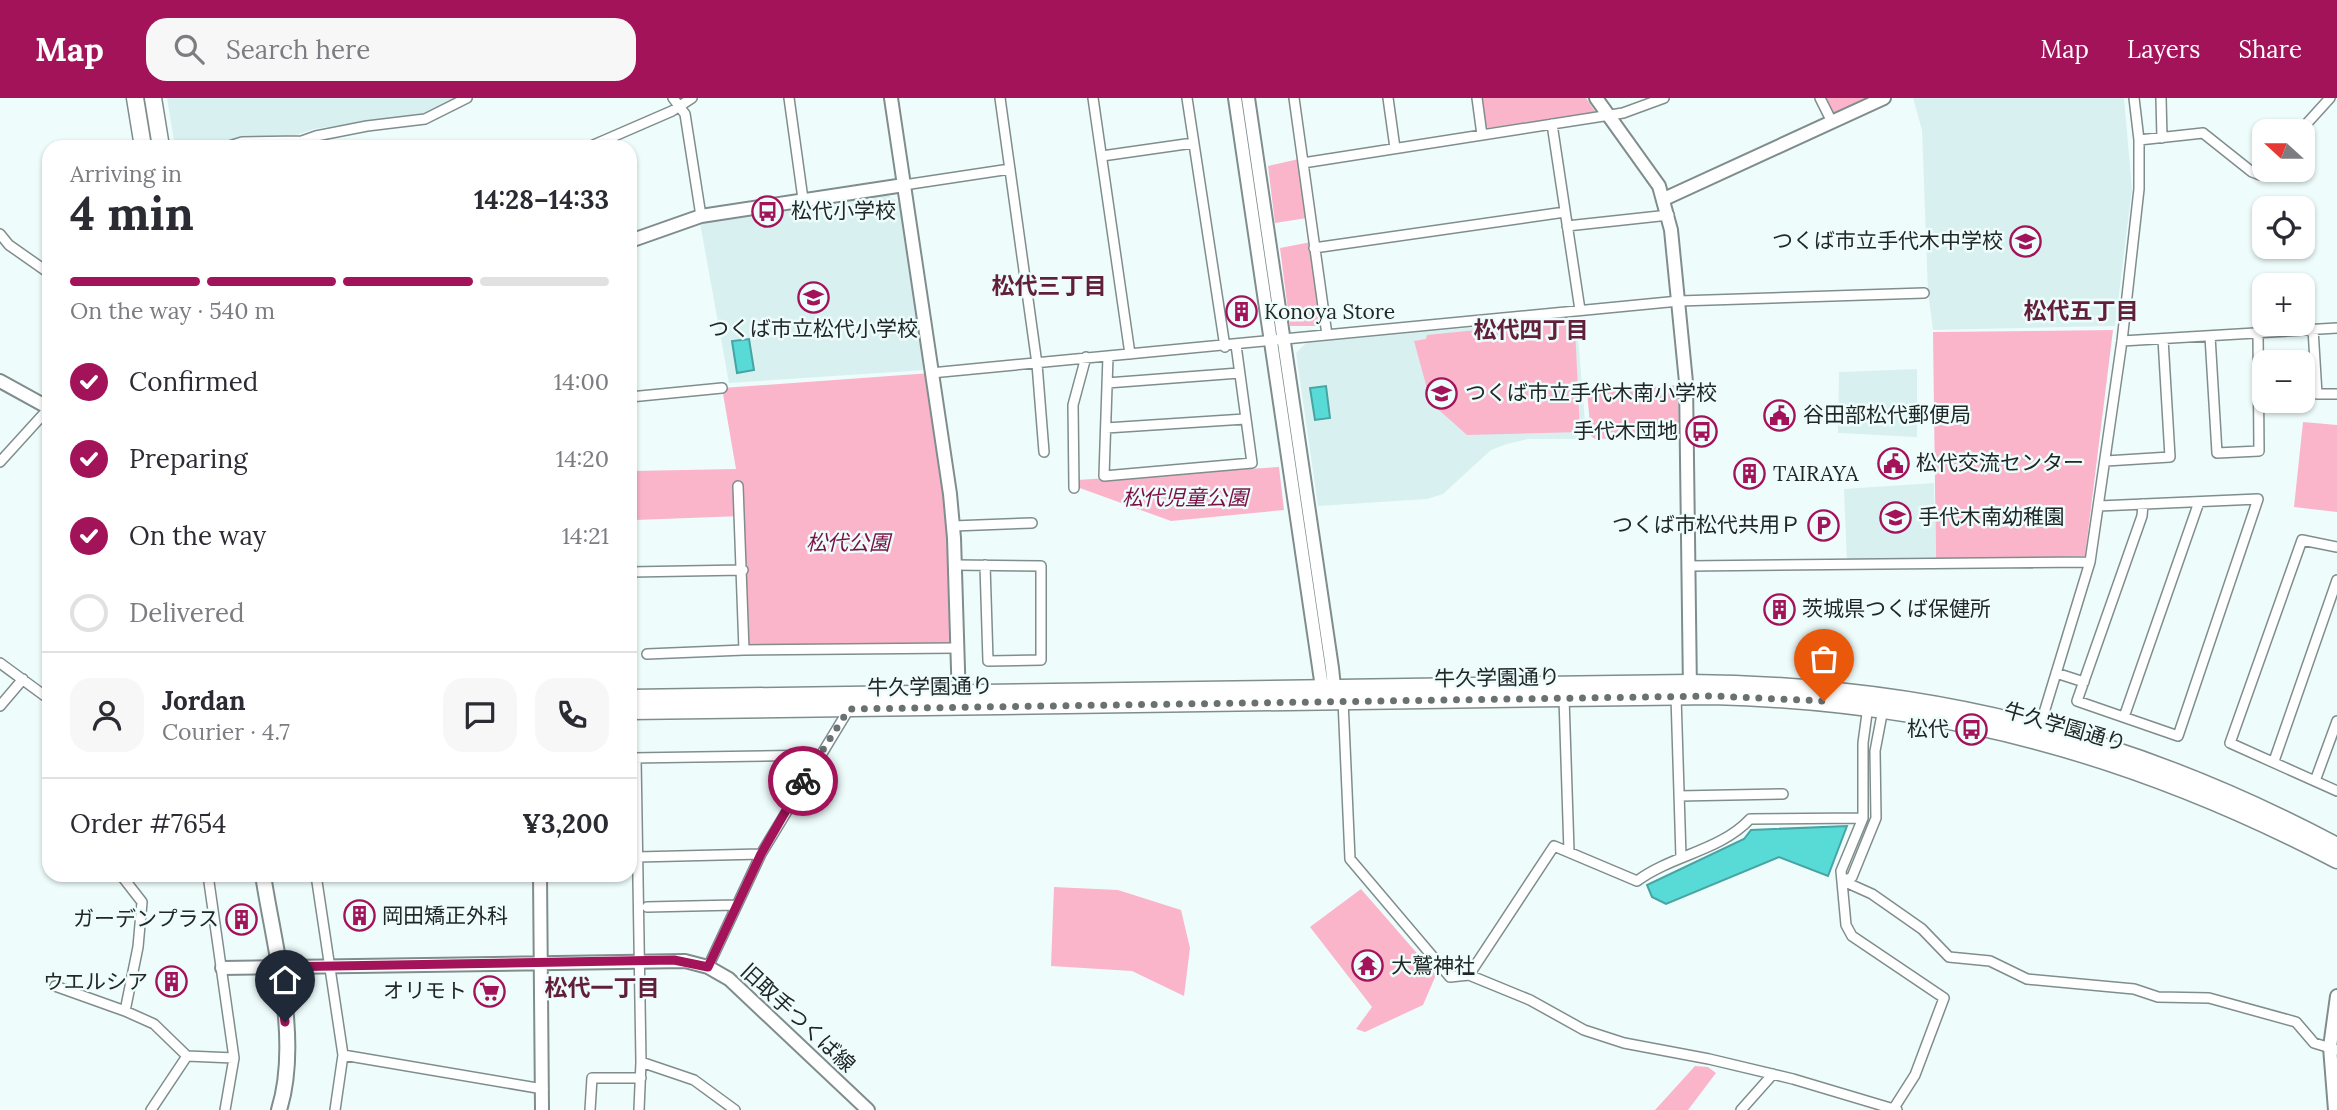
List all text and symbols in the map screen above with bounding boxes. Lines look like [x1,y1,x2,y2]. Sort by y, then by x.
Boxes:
search box [146,18,636,81]
text: Map [35,28,104,70]
icon: search [170,30,208,68]
text: Search here [226,33,370,66]
text: Map [2040,34,2089,65]
text: Layers [2127,34,2200,65]
text: Share [2238,34,2302,65]
north arrow [2252,119,2315,182]
map controls [2252,119,2315,413]
text: Arriving in [70,159,182,188]
text: 14:28–14:33 [474,183,609,216]
text: 4 min [70,184,194,243]
bus stop icon: 松代小学校 [751,194,785,228]
button: locate [2252,196,2315,259]
place label: 松代小学校 [791,197,896,224]
school or university icon: つくば市立手代木中学校 [2009,224,2043,258]
place label: つくば市立手代木中学校 [1772,227,2003,254]
district label: 松代三丁目 [992,271,1107,300]
button: + [2252,273,2315,336]
school or university icon: つくば市立松代小学校 [796,280,830,314]
building icon: Konoya Store [1224,295,1258,329]
text: On the way · 540 m [70,296,275,325]
district label: 松代五丁目 [2024,296,2139,325]
place label: Konoya Store [1264,298,1395,325]
place label: つくば市立松代小学校 [708,315,918,342]
district label: 松代四丁目 [1474,315,1589,344]
button: − [2252,350,2315,413]
icon: check [70,363,108,401]
text: Confirmed [129,365,258,398]
text: 14:00 [554,367,609,396]
school or university icon: つくば市立手代木南小学校 [1425,376,1459,410]
place label: つくば市立手代木南小学校 [1465,379,1717,406]
public building icon: 谷田部松代郵便局 [1763,398,1797,432]
place label: 谷田部松代郵便局 [1803,401,1971,428]
bus stop icon: 手代木団地 [1684,414,1718,448]
place label: 手代木団地 [1573,417,1678,444]
icon: check [70,440,108,478]
text: Preparing [129,442,248,475]
text: 14:20 [556,444,609,473]
public building icon: 松代交流センター [1876,446,1910,480]
place label: 松代交流センター [1916,449,2084,476]
building icon: TAIRAYA [1733,457,1767,491]
place label: TAIRAYA [1773,460,1859,487]
park label: 松代児童公園 [1122,484,1251,511]
school or university icon: 手代木南幼稚園 [1878,500,1912,534]
place label: 手代木南幼稚園 [1918,503,2065,530]
parking icon: つくば市松代共用Ｐ [1807,508,1841,542]
place label: つくば市松代共用Ｐ [1612,511,1801,538]
icon: check [70,517,108,555]
text: On the way [129,519,266,552]
text: 14:21 [562,521,609,550]
park label: 松代公園 [806,529,893,556]
building icon: 茨城県つくば保健所 [1762,592,1796,626]
place label: 茨城県つくば保健所 [1802,595,1991,622]
text: Delivered [129,596,245,629]
pin [1794,629,1854,701]
icon: bag [1805,640,1843,678]
street label: 牛久学園通り [1434,663,1560,692]
street label: 牛久学園通り [867,672,993,701]
button: person [70,678,144,752]
button: chat [443,678,517,752]
button: phone [535,678,609,752]
text: Jordan [162,684,246,717]
street label: 牛久学園通り [2001,696,2129,757]
bus stop icon: 松代 [1955,712,1989,746]
place label: 松代 [1907,715,1949,742]
text: Courier · 4.7 [162,717,290,746]
courier [768,746,838,816]
icon: bike [784,762,822,800]
text: Order #7654 [70,807,226,840]
text: ¥3,200 [522,807,609,840]
building icon: 岡田矯正外科 [342,899,376,933]
building icon: ガーデンプラス [225,902,259,936]
place label: 岡田矯正外科 [382,902,508,929]
place label: ガーデンプラス [73,905,219,932]
temple icon: 大鷲神社 [1351,949,1385,983]
pin [255,950,315,1022]
place label: 大鷲神社 [1391,952,1475,979]
street label: 旧取手つくば線 [735,958,861,1078]
icon: home [266,961,304,999]
building icon: ウエルシア [154,965,188,999]
place label: ウエルシア [43,968,148,995]
district label: 松代一丁目 [545,973,660,1002]
supermarket icon: オリモト [473,974,507,1008]
place label: オリモト [383,977,467,1004]

